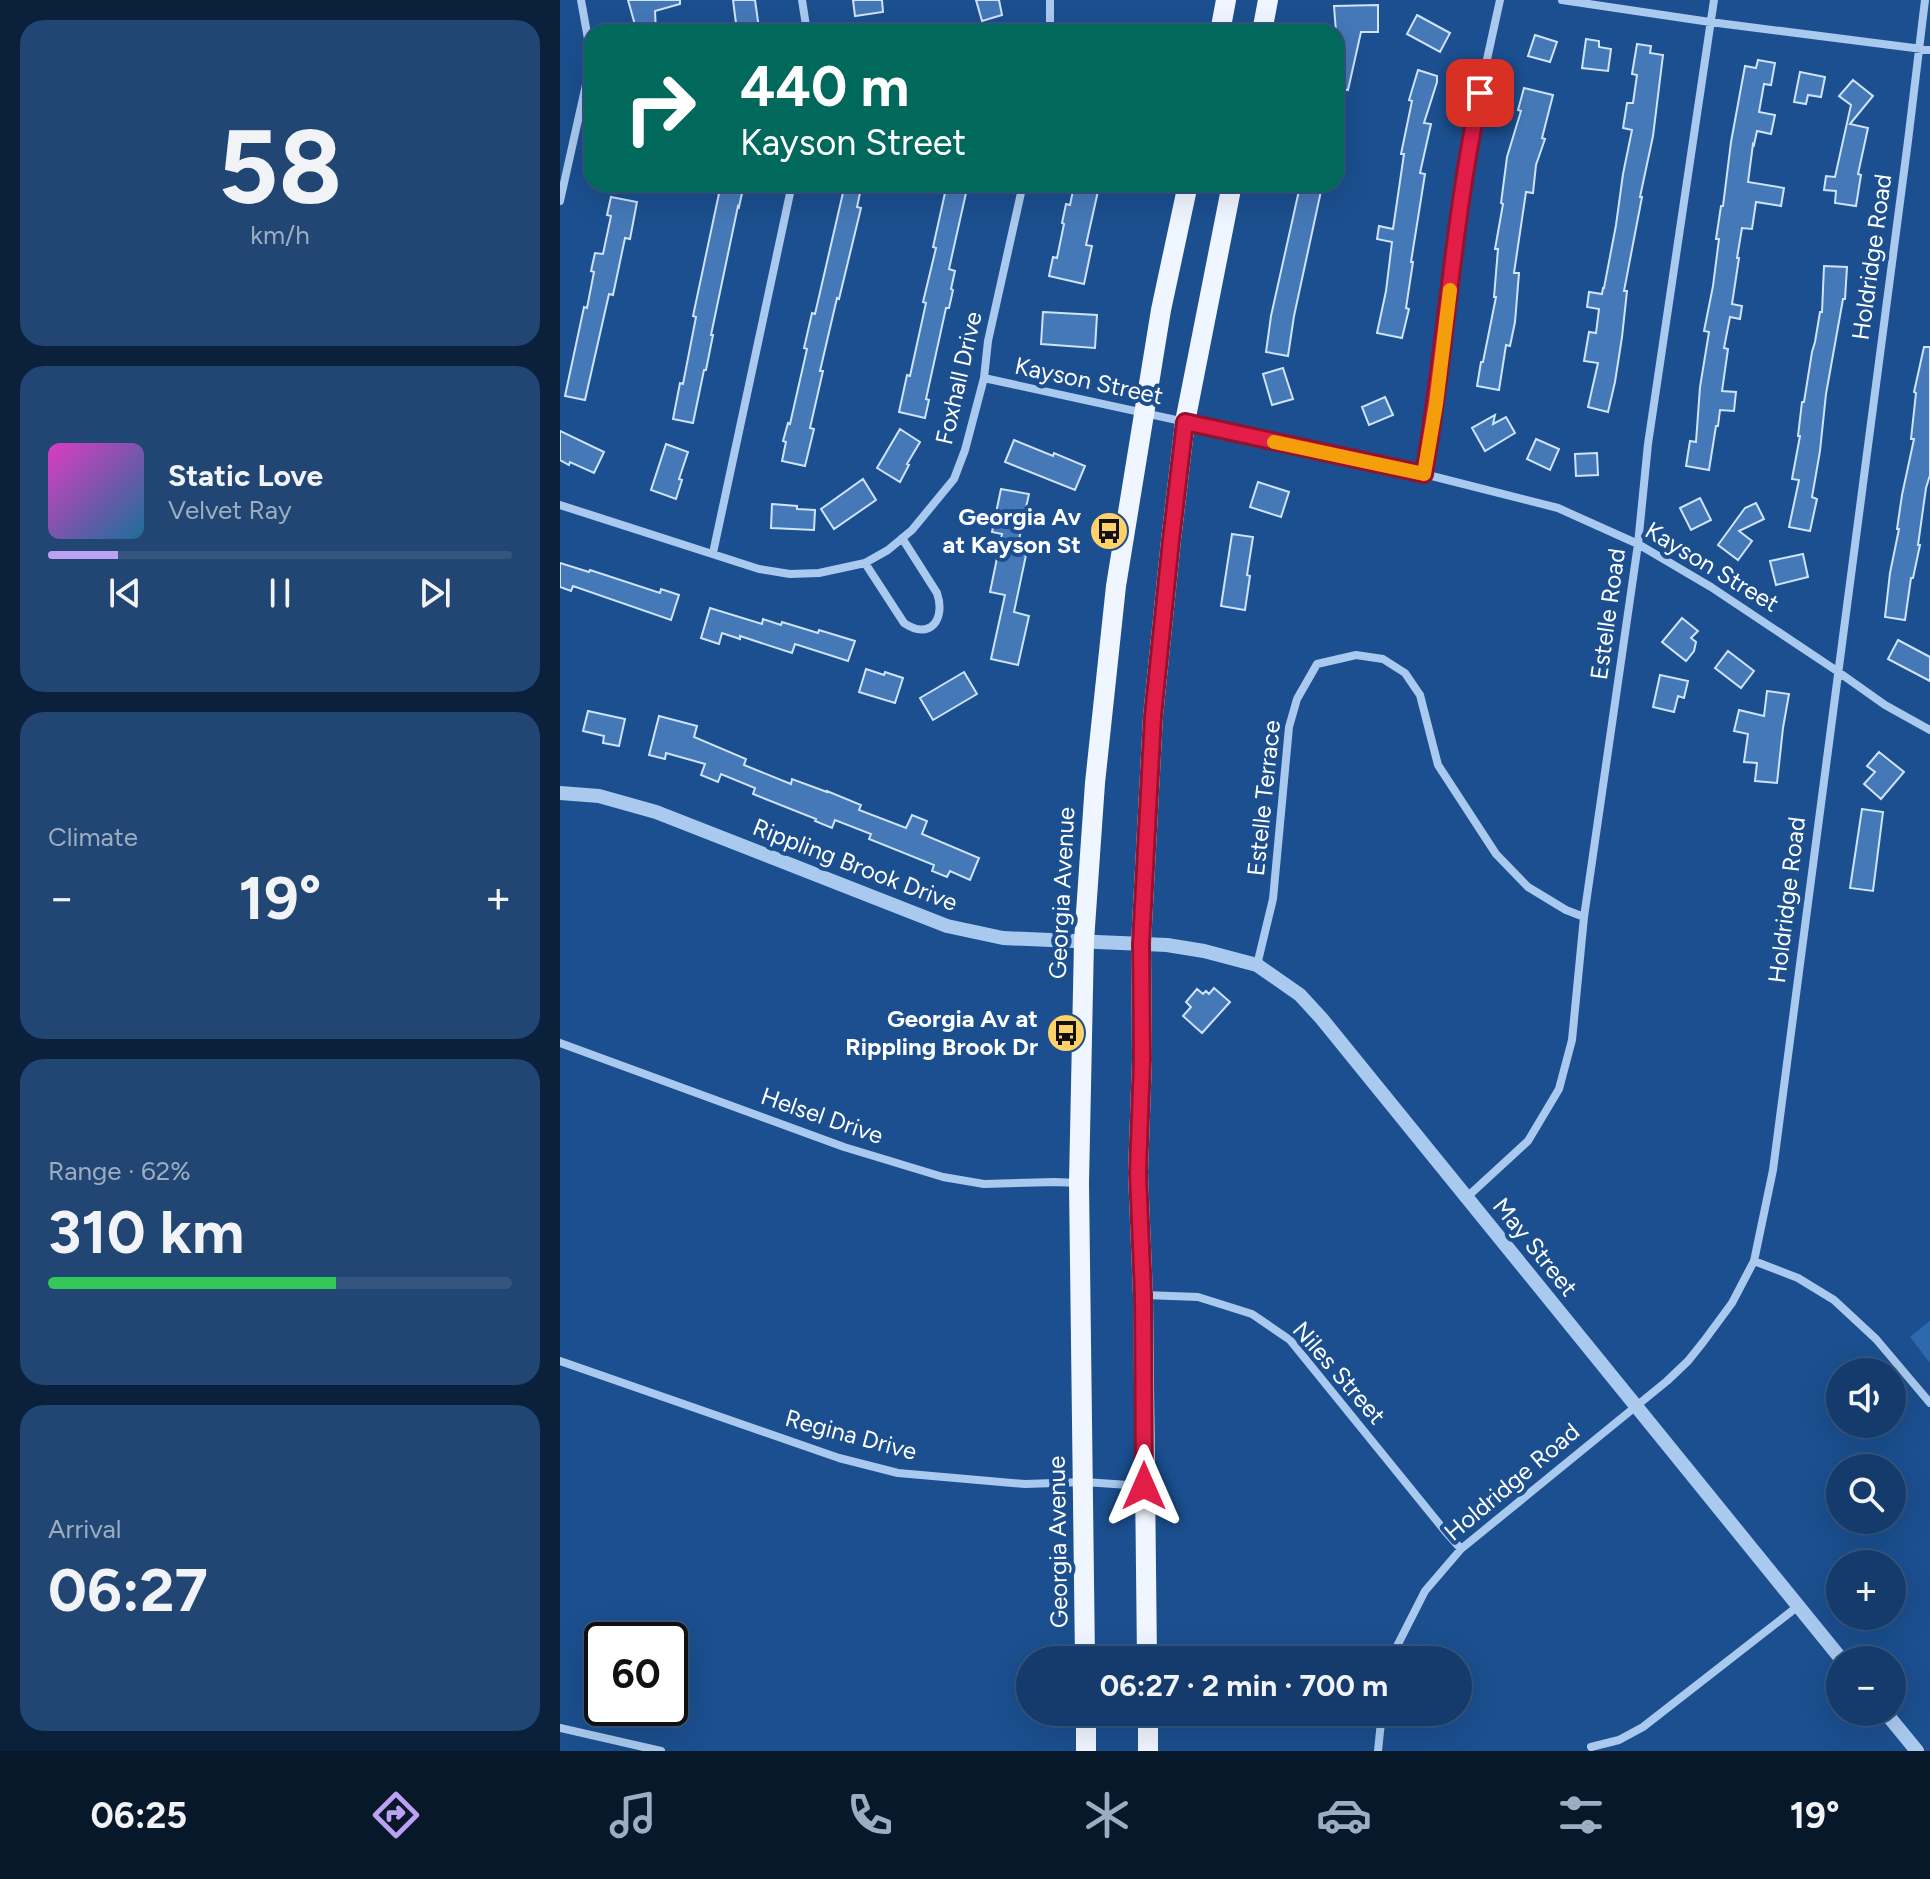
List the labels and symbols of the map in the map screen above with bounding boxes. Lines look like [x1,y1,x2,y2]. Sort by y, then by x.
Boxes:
pin [1446,59,1514,127]
street label: Holdridge Road [1845,172,1898,342]
street label: Foxhall Drive [929,309,988,447]
street label: Kayson Street [1012,351,1166,410]
place label: Georgia Av at Kayson St [943,502,1082,559]
bus stop icon: Georgia Av at Kayson St [1088,510,1130,552]
street label: Kayson Street [1640,515,1784,618]
street label: Estelle Road [1584,546,1631,681]
street label: Estelle Terrace [1241,719,1286,877]
street label: Georgia Avenue [1043,806,1080,980]
street label: Rippling Brook Drive [749,812,962,917]
street label: Holdridge Road [1762,815,1811,985]
place label: Georgia Av at Rippling Brook Dr [845,1004,1038,1061]
bus stop icon: Georgia Av at Rippling Brook Dr [1045,1012,1087,1054]
street label: Helsel Drive [757,1081,887,1150]
street label: May Street [1487,1192,1584,1302]
street label: Niles Street [1287,1315,1392,1430]
street label: Regina Drive [782,1403,920,1466]
street label: Holdridge Road [1438,1417,1585,1547]
position arrow [1102,1444,1186,1528]
street label: Georgia Avenue [1041,1456,1074,1628]
speed limit sign: 60 [584,1622,688,1726]

